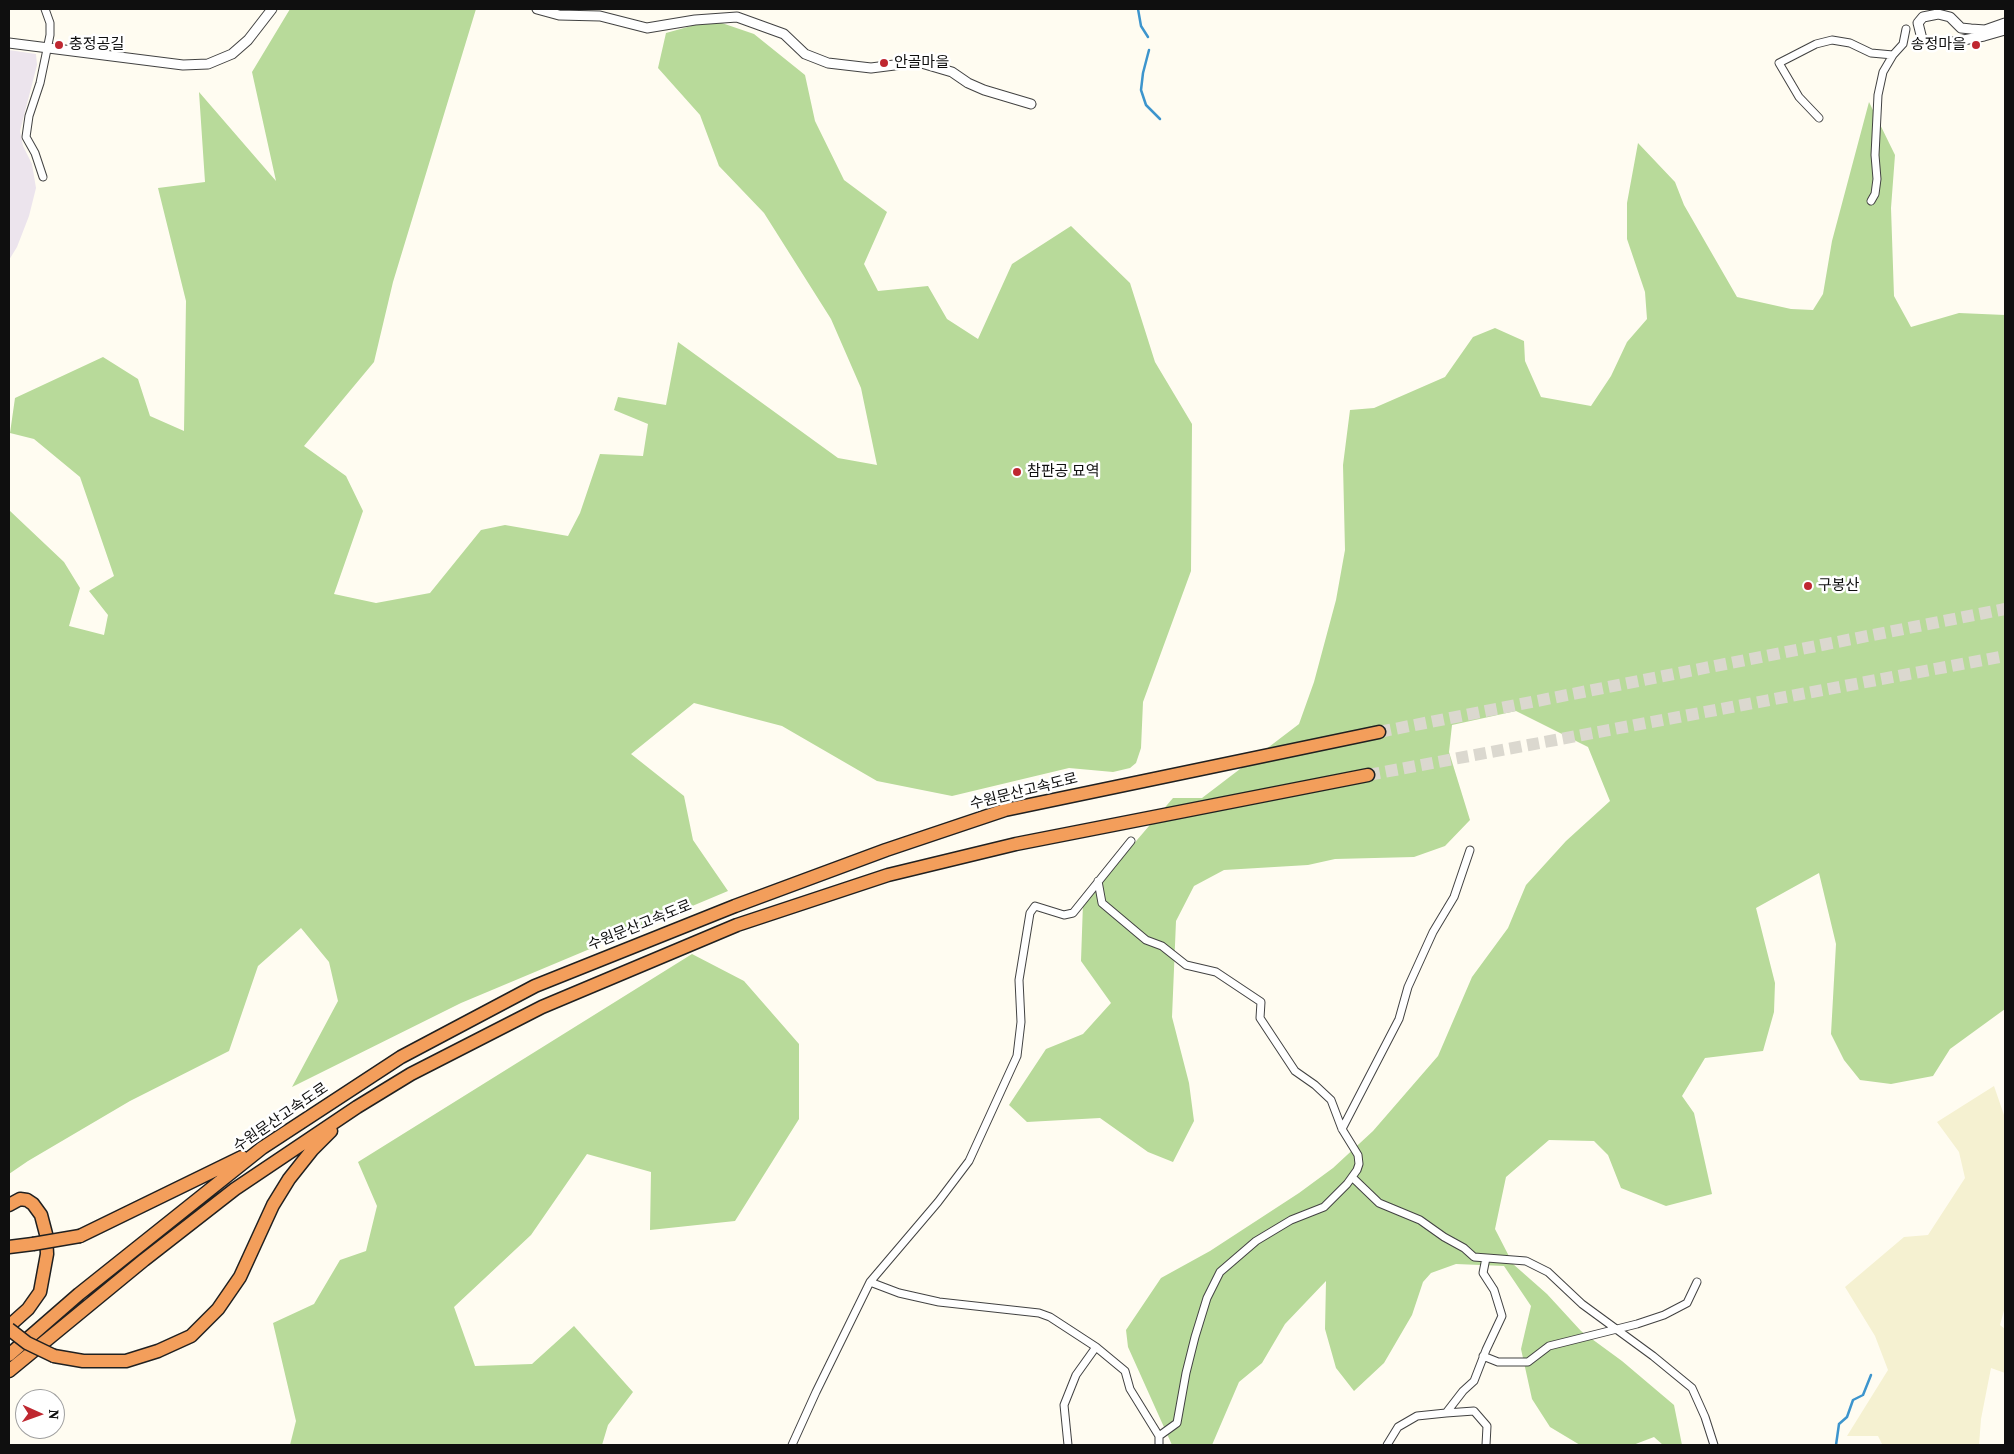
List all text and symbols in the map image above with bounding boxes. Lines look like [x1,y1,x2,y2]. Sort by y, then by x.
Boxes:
place label: 충정공길 [69,36,124,54]
place label: 송정마을 [1911,36,1966,54]
marker: 충정공길 [53,39,65,51]
marker: 송정마을 [1970,39,1982,51]
place label: 안골마을 [894,54,949,72]
marker: 안골마을 [878,57,890,69]
place label: 참판공 묘역 [1027,463,1099,481]
marker: 참판공 묘역 [1011,466,1023,478]
place label: 구봉산 [1818,577,1859,595]
marker: 구봉산 [1802,580,1814,592]
street label: 수원문산고속도로 [968,770,1080,814]
street label: 수원문산고속도로 [585,897,695,955]
street label: 수원문산고속도로 [230,1080,332,1156]
north arrow [15,1389,65,1439]
text: N [44,1409,64,1420]

